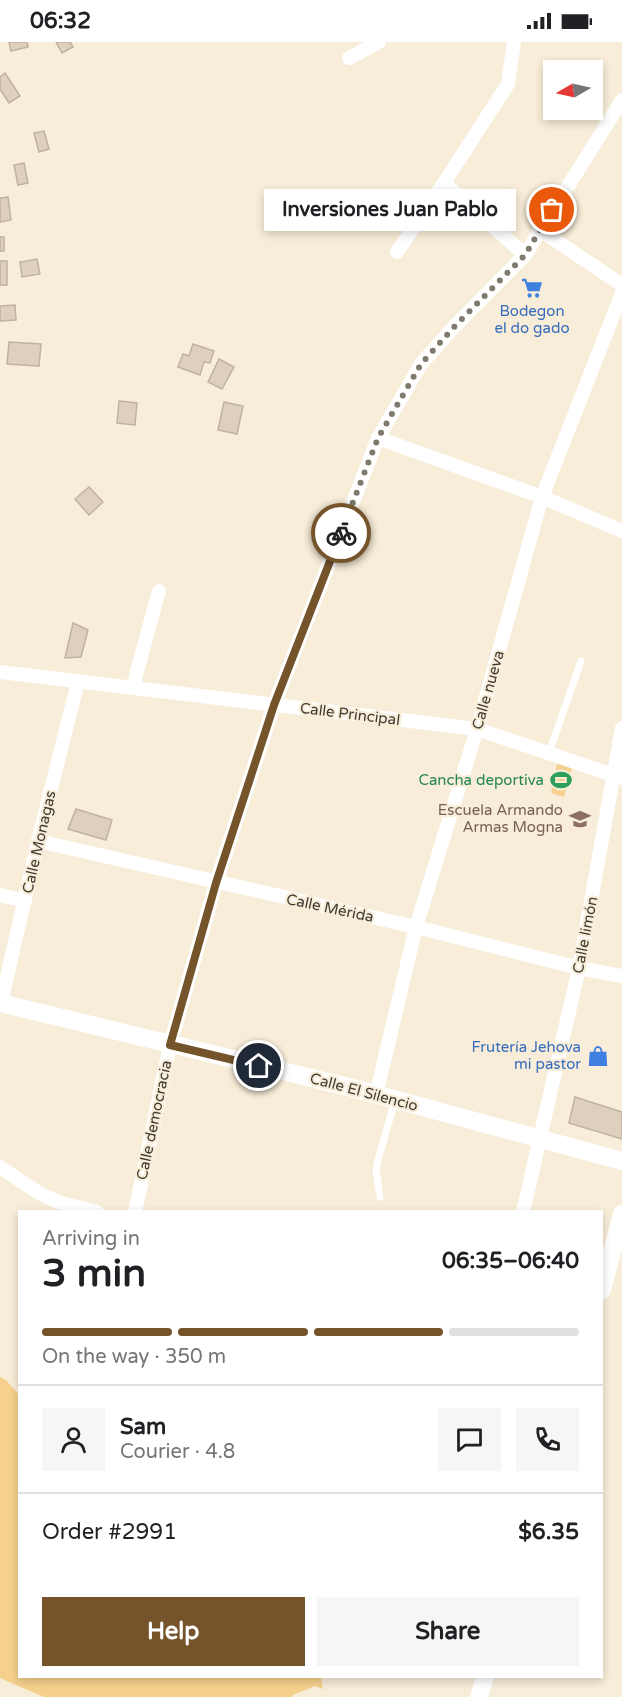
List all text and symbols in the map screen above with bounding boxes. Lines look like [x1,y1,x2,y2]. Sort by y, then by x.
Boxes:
text: 06:32 [30,8,91,34]
north arrow [543,60,603,120]
map controls [543,60,603,120]
pin [526,184,577,235]
callout: Inversiones Juan Pablo [264,189,516,231]
icon: bag [535,193,568,226]
text: Inversiones Juan Pablo [282,198,498,222]
supermarket icon: Bodegon el do gado [520,276,544,300]
place label: Bodegon el do gado [494,302,570,337]
courier [311,503,371,563]
icon: bike [325,517,358,550]
street label: Calle nueva [468,648,508,732]
street label: Calle Principal [299,699,401,729]
sports icon: Cancha deportiva [549,768,573,792]
place label: Cancha deportiva [419,771,544,789]
street label: Calle Monagas [18,789,60,895]
place label: Escuela Armando Armas Mogna [438,801,563,836]
school or university icon: Escuela Armando Armas Mogna [568,807,592,831]
street label: Calle Mérida [285,890,375,926]
street label: Calle limón [569,895,601,975]
place label: Frutería Jehova mi pastor [472,1038,581,1073]
pin [233,1040,284,1091]
shop icon: Frutería Jehova mi pastor [586,1044,610,1068]
icon: home [242,1049,275,1082]
street label: Calle democracia [133,1059,175,1181]
street label: Calle El Silencio [308,1069,420,1115]
text: Arriving in [42,1227,140,1251]
text: 06:35–06:40 [442,1248,579,1274]
text: 3 min [42,1250,146,1297]
text: On the way · 350 m [42,1345,226,1369]
button: person [42,1408,105,1471]
button: chat [438,1408,501,1471]
button: phone [516,1408,579,1471]
text: Sam [120,1414,166,1440]
text: Courier · 4.8 [120,1440,235,1464]
text: Order #2991 [42,1519,177,1545]
text: $6.35 [518,1519,579,1545]
button: Help [42,1597,305,1666]
button: Share [317,1597,579,1666]

